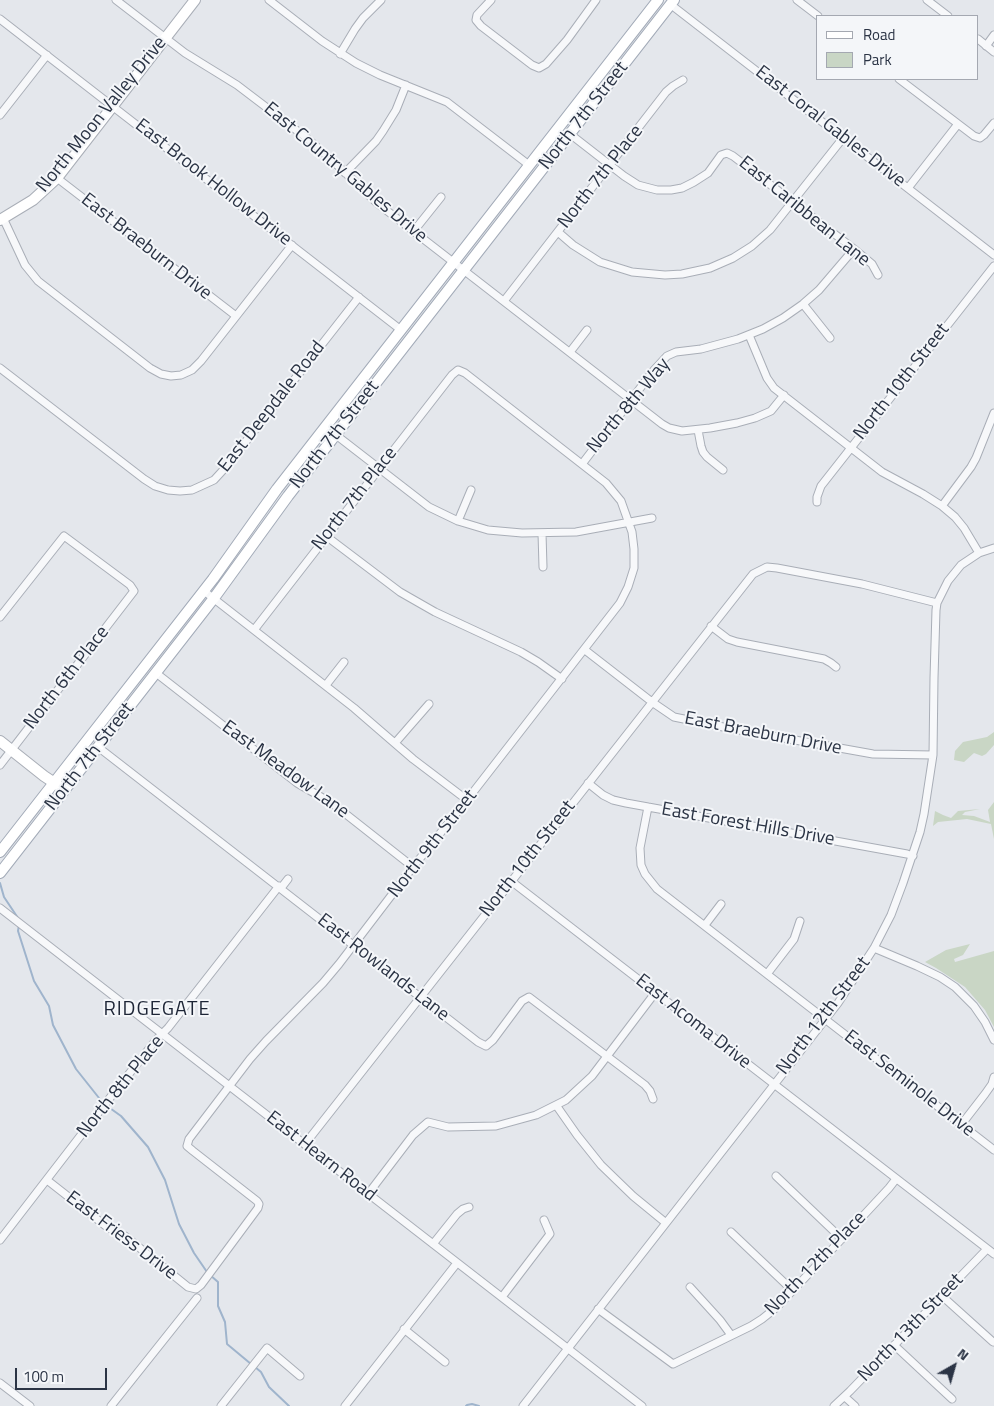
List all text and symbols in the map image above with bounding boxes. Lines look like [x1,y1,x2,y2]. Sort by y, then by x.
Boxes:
legend [816,15,979,80]
text: Road [863,23,895,46]
street label: North Moon Valley Drive [32,32,172,198]
text: Park [863,48,892,71]
street label: North 7th Street [535,57,633,175]
street label: East Coral Gables Drive [750,61,910,193]
street label: East Country Gables Drive [259,98,431,248]
street label: East Brook Hollow Drive [130,115,296,251]
street label: North 7th Place [554,121,648,233]
street label: East Caribbean Lane [734,152,874,272]
street label: East Braeburn Drive [76,189,216,305]
street label: North 10th Street [849,319,955,445]
street label: East Deepdale Road [214,337,330,477]
street label: North 8th Way [583,354,675,458]
street label: North 7th Street [286,376,384,494]
street label: North 7th Place [308,443,402,555]
street label: North 6th Place [20,622,114,734]
street label: North 7th Street [41,698,139,816]
street label: East Braeburn Drive [682,708,844,760]
street label: East Meadow Lane [217,716,353,824]
street label: North 9th Street [384,785,482,903]
street label: North 10th Street [475,796,581,922]
street label: East Forest Hills Drive [660,799,836,851]
street label: East Rowlands Lane [312,909,454,1027]
street label: North 12th Street [772,953,876,1079]
street label: East Acoma Drive [631,970,755,1074]
district label: RIDGEGATE [102,998,212,1022]
street label: East Seminole Drive [839,1026,979,1142]
street label: North 8th Place [73,1031,169,1143]
street label: East Hearn Road [261,1107,381,1207]
street label: East Friess Drive [61,1187,181,1285]
street label: North 12th Place [761,1207,871,1321]
street label: North 13th Street [854,1269,968,1387]
north arrow [929,1341,979,1391]
scale bar [18,1358,110,1390]
text: 100 m [23,1365,64,1388]

